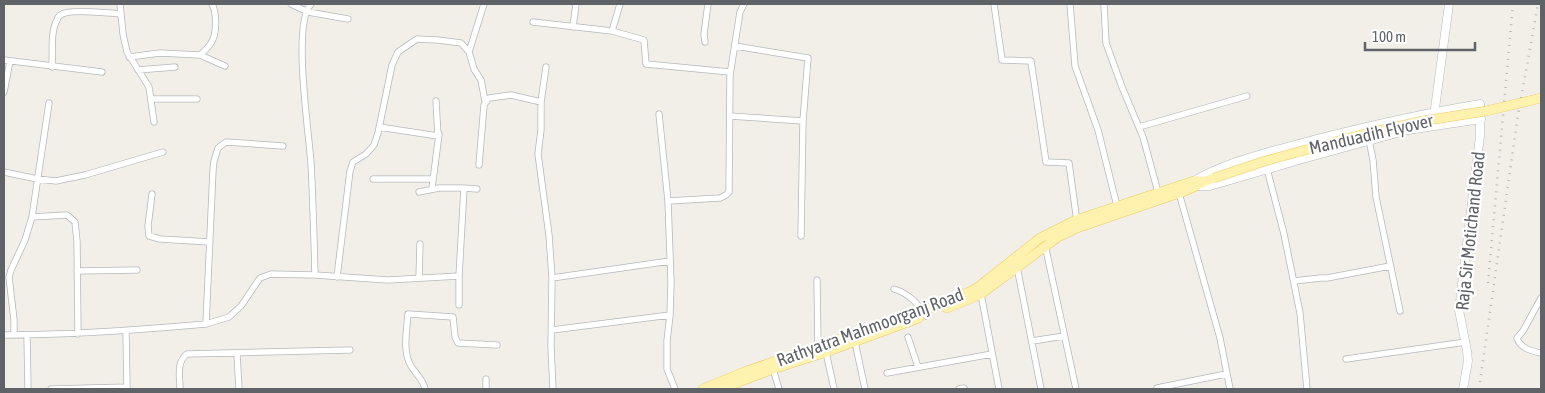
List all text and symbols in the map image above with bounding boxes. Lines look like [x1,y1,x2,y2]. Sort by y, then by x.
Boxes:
scale bar [1365,20,1475,52]
text: 100 m [1372,28,1406,45]
street label: Manduadih Flyover [1307,109,1436,158]
street label: Raja Sir Motichand Road [1451,151,1489,311]
street label: Rathyatra Mahmoorganj Road [774,283,966,371]

